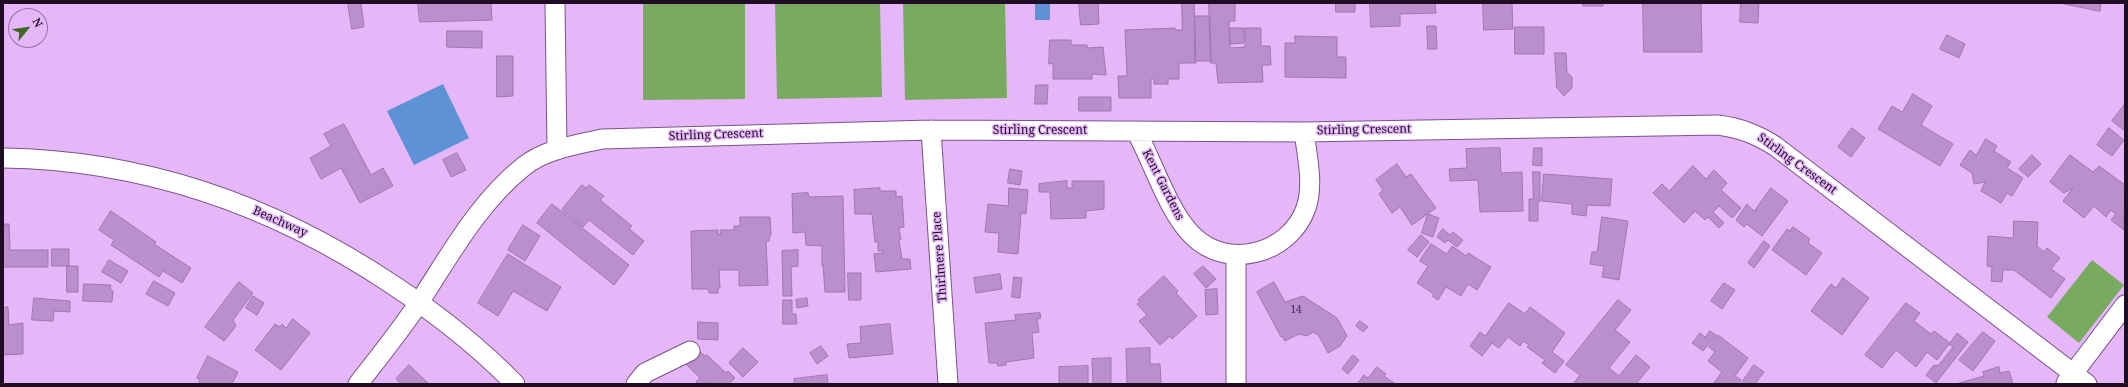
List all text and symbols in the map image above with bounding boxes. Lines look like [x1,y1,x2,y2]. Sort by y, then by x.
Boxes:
north arrow [8,8,48,48]
text: N [29,15,47,30]
street label: Stirling Crescent [1317,122,1411,138]
street label: Stirling Crescent [993,124,1087,138]
street label: Stirling Crescent [669,126,763,144]
street label: Stirling Crescent [1755,130,1839,198]
street label: Kent Gardens [1139,147,1187,223]
street label: Beachway [250,204,310,240]
street label: Thirlmere Place [930,211,950,303]
house number: 14 [1290,304,1302,316]

